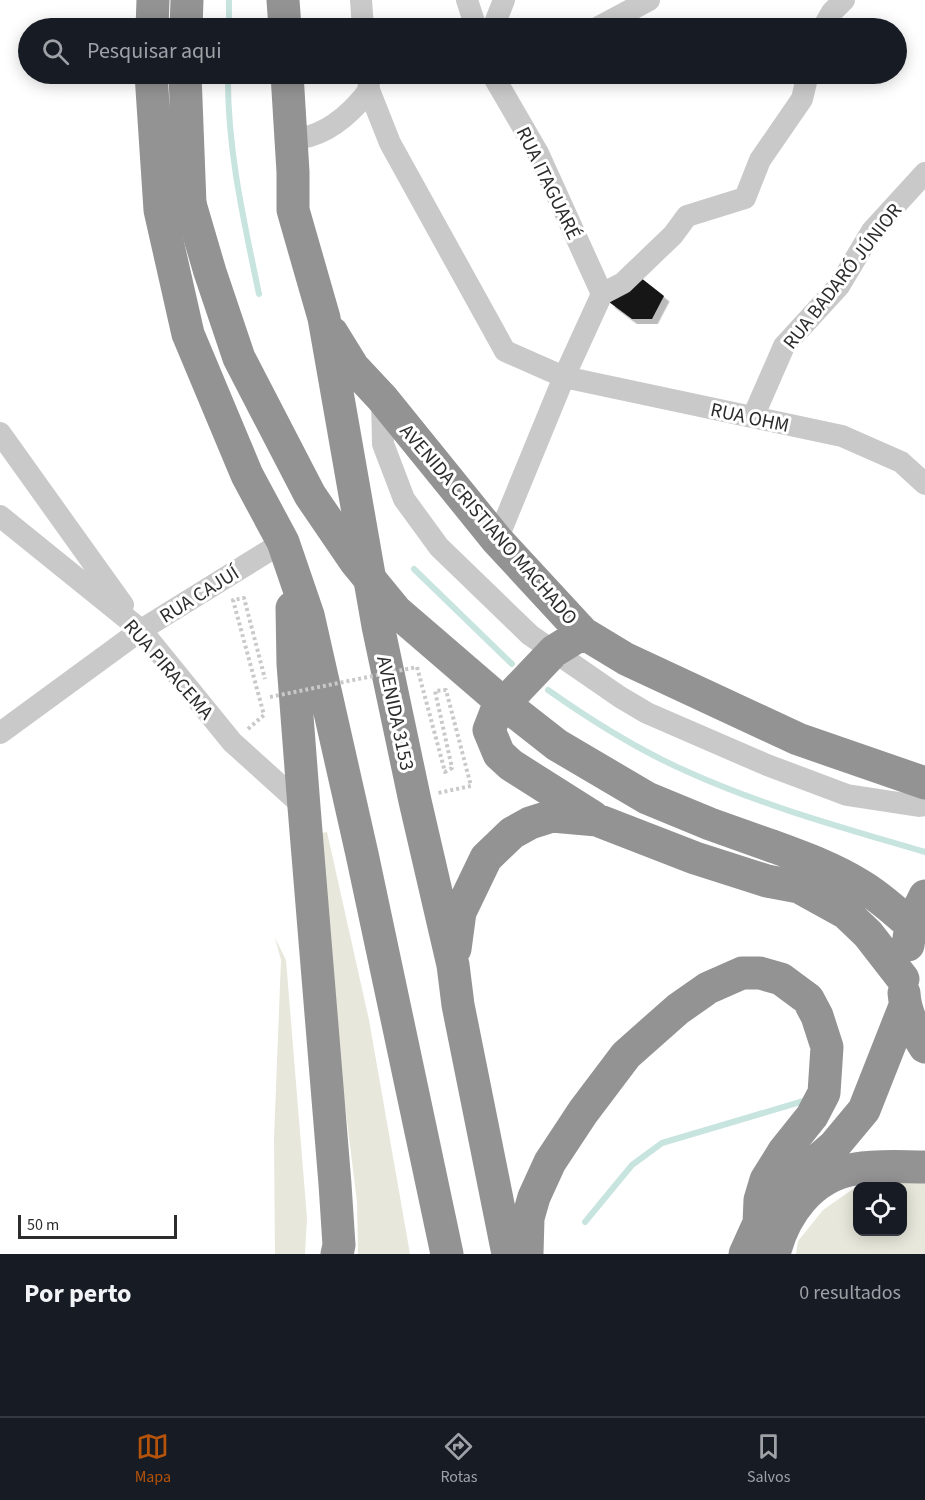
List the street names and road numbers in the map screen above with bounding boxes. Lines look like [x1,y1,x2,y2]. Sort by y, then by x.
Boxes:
street label: RUA ITAGUARÉ [509,122,588,245]
street label: RUA BADARÓ JÚNIOR [777,198,909,356]
street label: RUA OHM [708,396,792,440]
street label: AVENIDA CRISTIANO MACHADO [393,418,583,631]
street label: RUA CAJUÍ [154,559,245,630]
street label: RUA PIRACEMA [117,613,220,726]
street label: AVENIDA 3153 [369,653,421,773]

